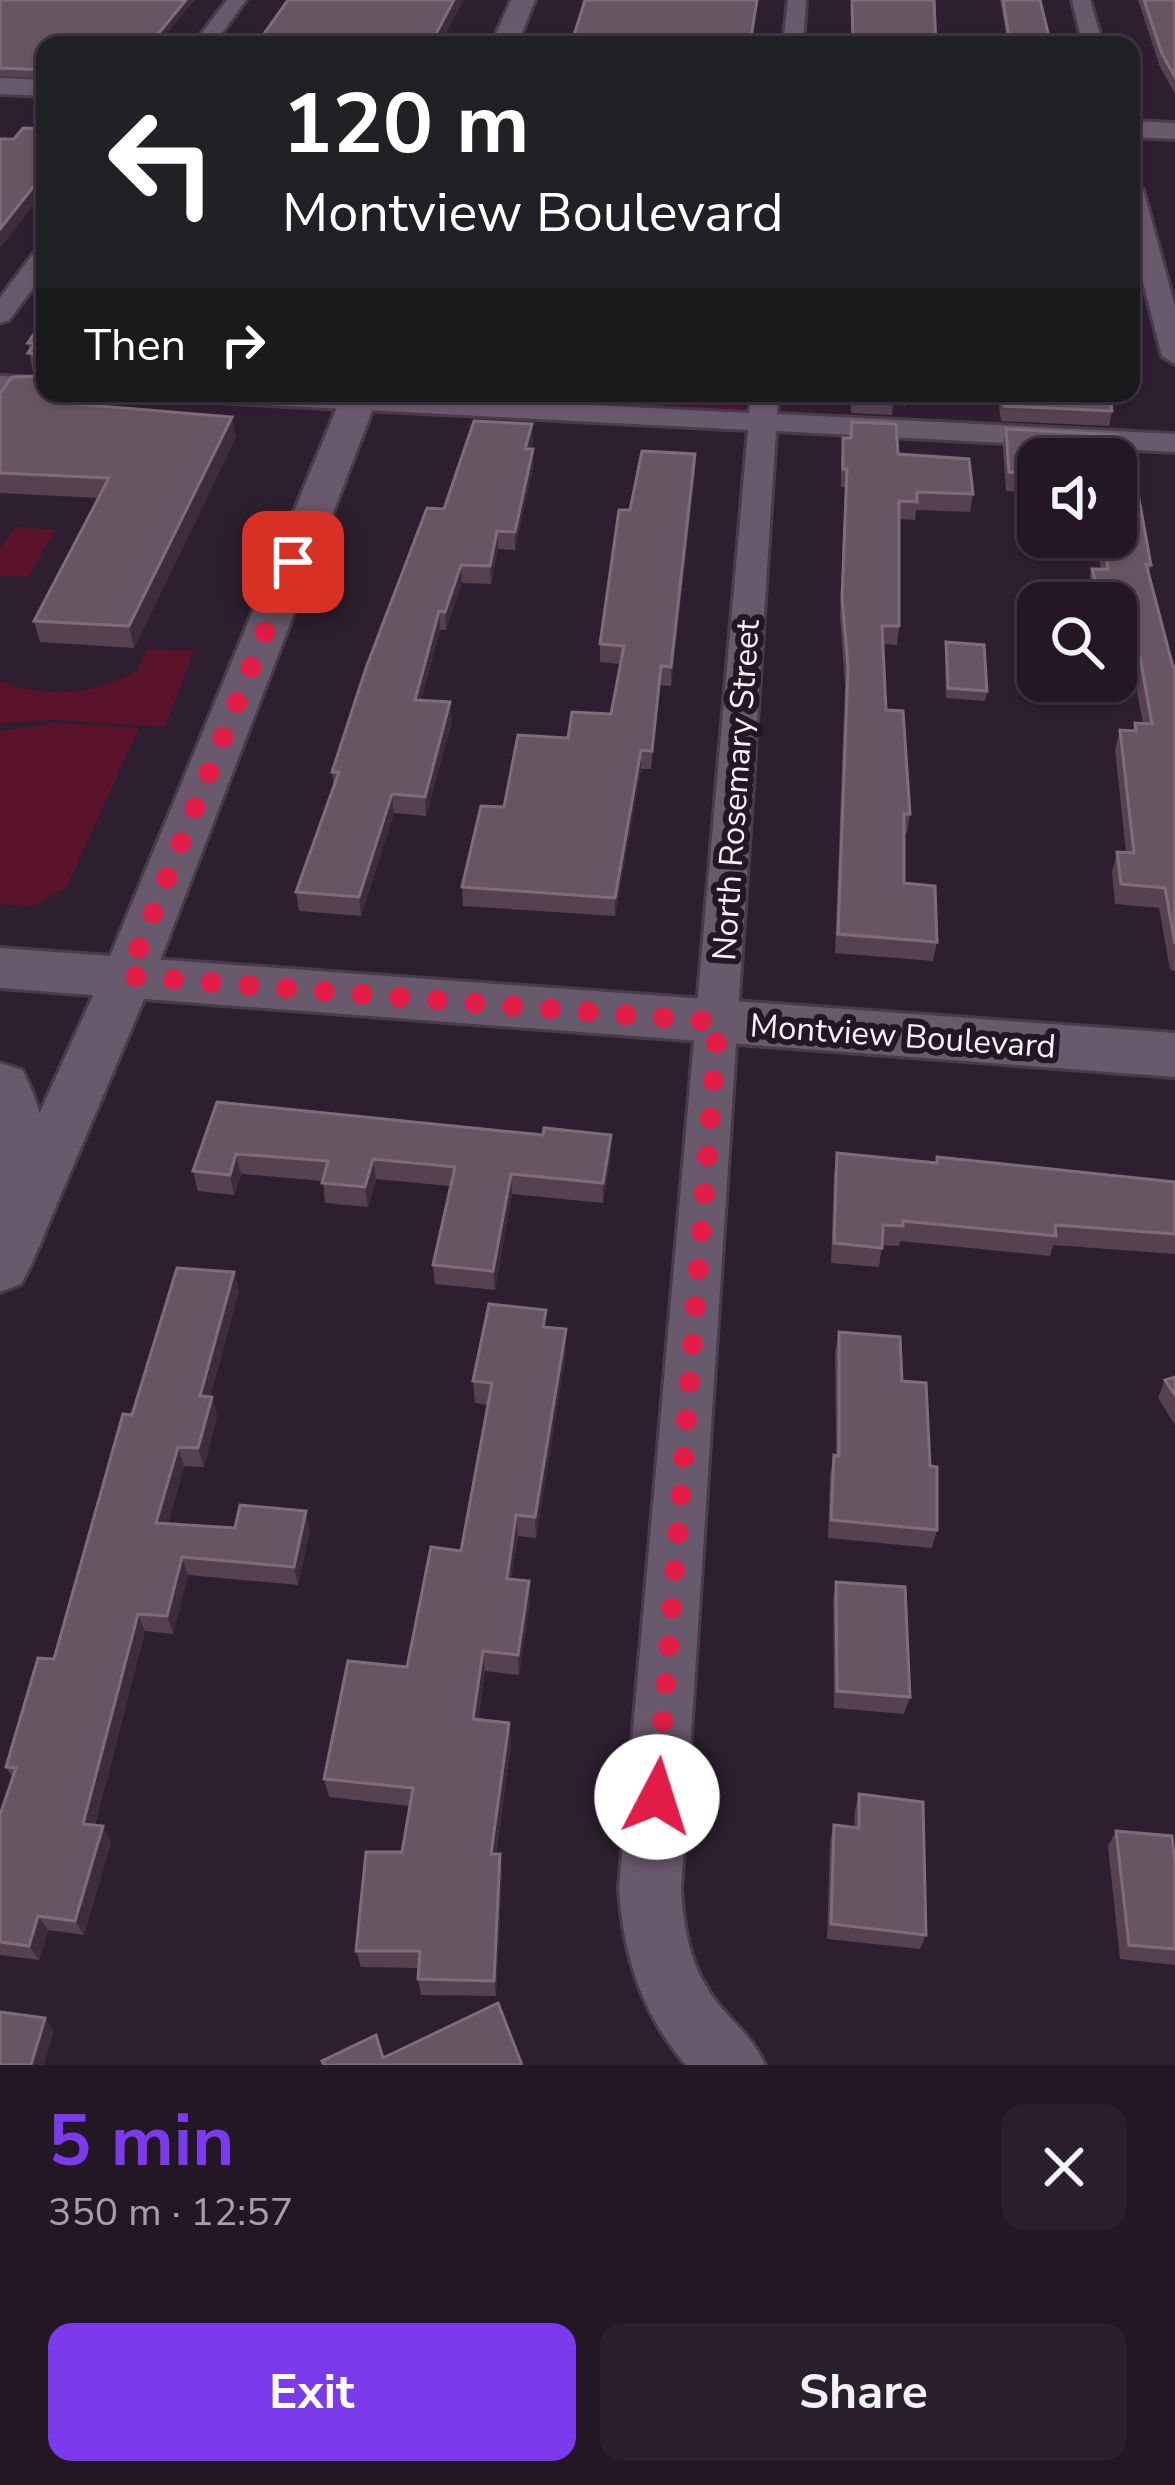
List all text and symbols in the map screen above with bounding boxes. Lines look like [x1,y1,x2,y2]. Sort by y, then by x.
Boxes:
text: 120 m [282,67,530,182]
icon: left [84,84,240,240]
text: Montview Boulevard [282,176,783,250]
icon: right [210,312,276,378]
text: Then [84,315,186,376]
map controls [1017,438,1137,702]
button: sound [1017,438,1137,558]
pin [242,511,344,613]
icon: arrive [260,529,326,595]
button: search [1017,582,1137,702]
street label: North Rosemary Street [702,618,771,962]
street label: Montview Boulevard [748,1003,1057,1070]
position arrow [594,1734,720,1860]
text: 5 min [48,2092,234,2190]
button: close [1001,2104,1127,2230]
text: 350 m · 12:57 [48,2186,293,2239]
button: Exit [48,2323,576,2461]
button: Share [600,2323,1127,2461]

